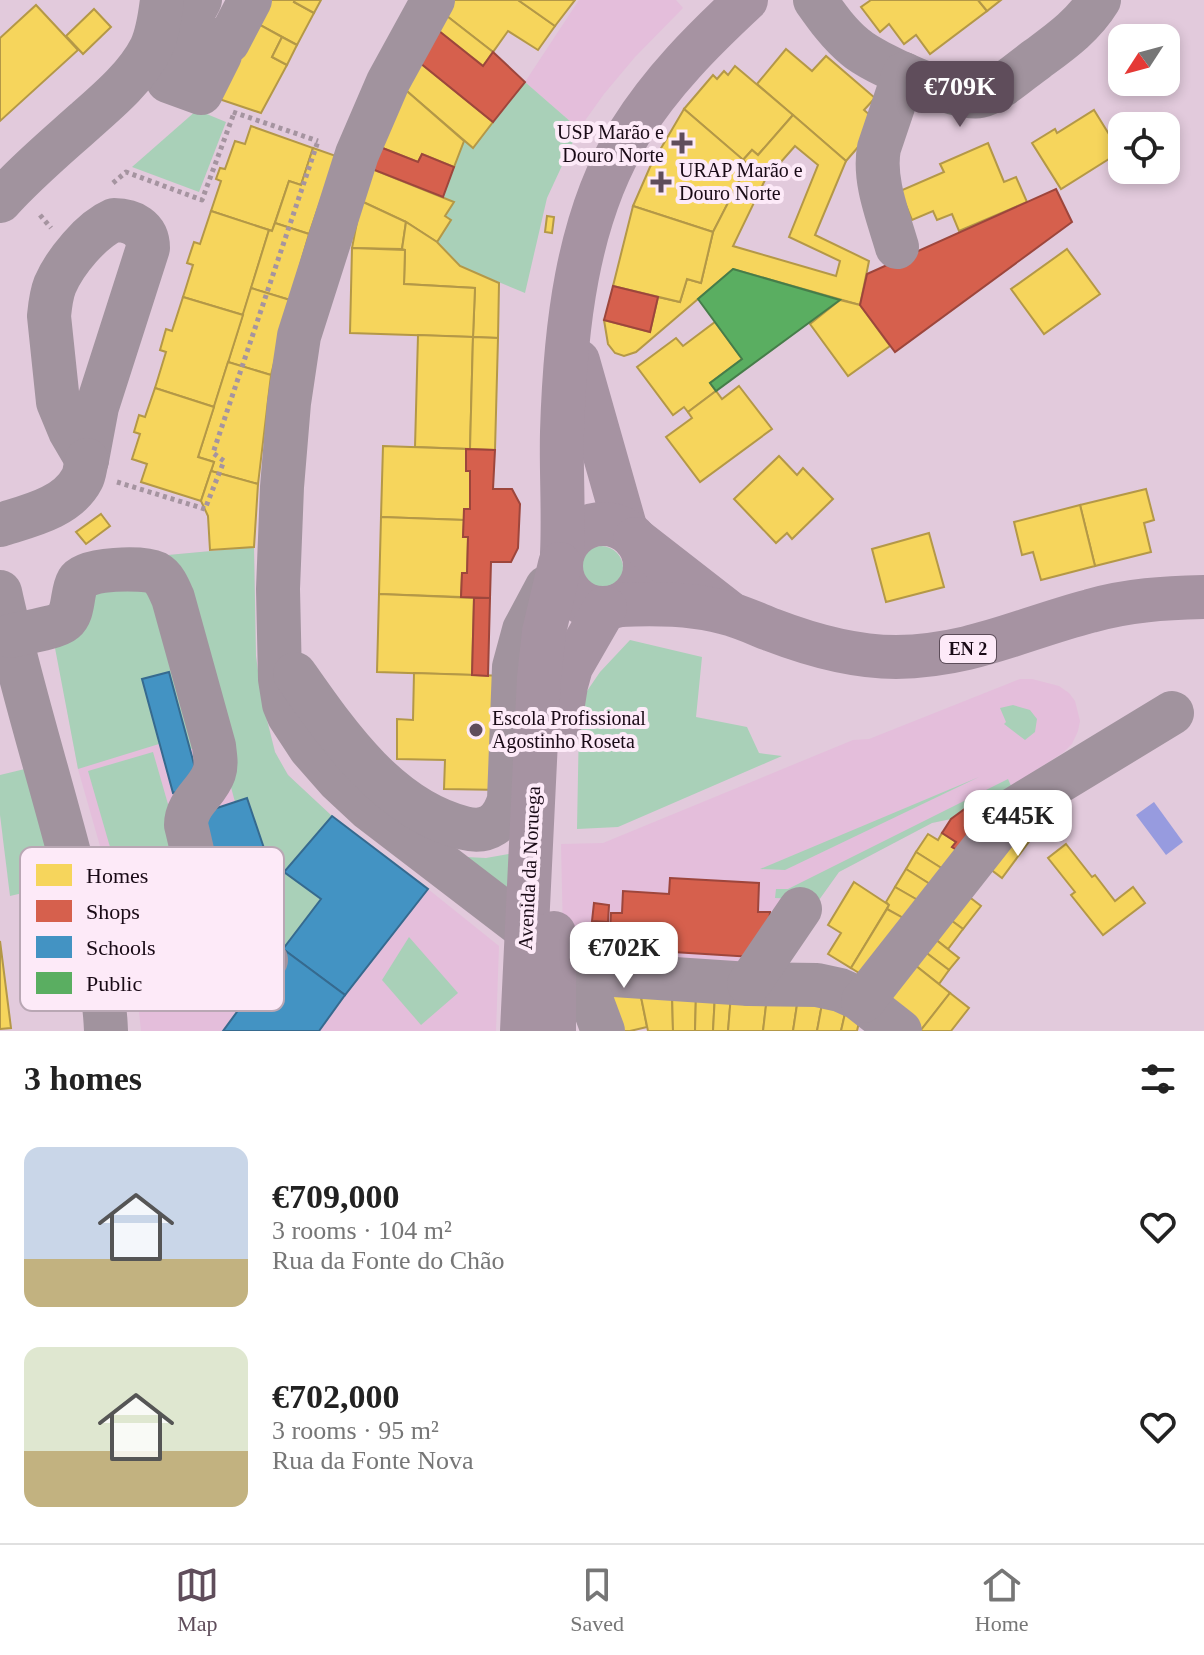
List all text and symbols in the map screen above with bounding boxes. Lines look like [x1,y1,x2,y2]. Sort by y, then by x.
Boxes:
north arrow [1108,24,1180,96]
map controls [1108,24,1180,184]
pin: €709K [904,61,1016,129]
text: €709K [924,72,996,101]
button: locate [1108,112,1180,184]
place label: USP Marão e Douro Norte [557,121,664,166]
marker: USP Marão e Douro Norte [671,132,693,154]
place label: URAP Marão e Douro Norte [679,159,803,204]
marker: URAP Marão e Douro Norte [650,171,672,193]
road number: EN 2 [940,635,996,663]
place label: Escola Profissional Agostinho Roseta [492,707,646,753]
marker: Escola Profissional Agostinho Roseta [467,721,485,739]
street label: Avenida da Noruega [514,785,545,951]
pin: €445K [962,790,1074,858]
text: €445K [982,801,1054,830]
legend [20,847,284,1011]
text: Homes [86,863,148,888]
text: Shops [86,899,140,924]
pin: €702K [568,922,680,990]
text: €702K [588,933,660,962]
text: Schools [86,935,156,960]
text: Public [86,971,142,996]
icon: filters [1136,1057,1180,1101]
text: 3 homes [24,1060,142,1097]
text: €709,000 [272,1178,400,1215]
icon: home [88,1179,184,1275]
icon: heart [1136,1205,1180,1249]
text: 3 rooms · 104 m² [272,1216,452,1245]
text: Rua da Fonte do Chão [272,1246,505,1275]
text: €702,000 [272,1378,400,1415]
icon: home [88,1379,184,1475]
icon: heart [1136,1405,1180,1449]
text: 3 rooms · 95 m² [272,1416,439,1445]
text: Rua da Fonte Nova [272,1446,473,1475]
tab: Map [175,1563,219,1637]
tab: Saved [570,1563,624,1637]
tab: Home [975,1563,1029,1637]

